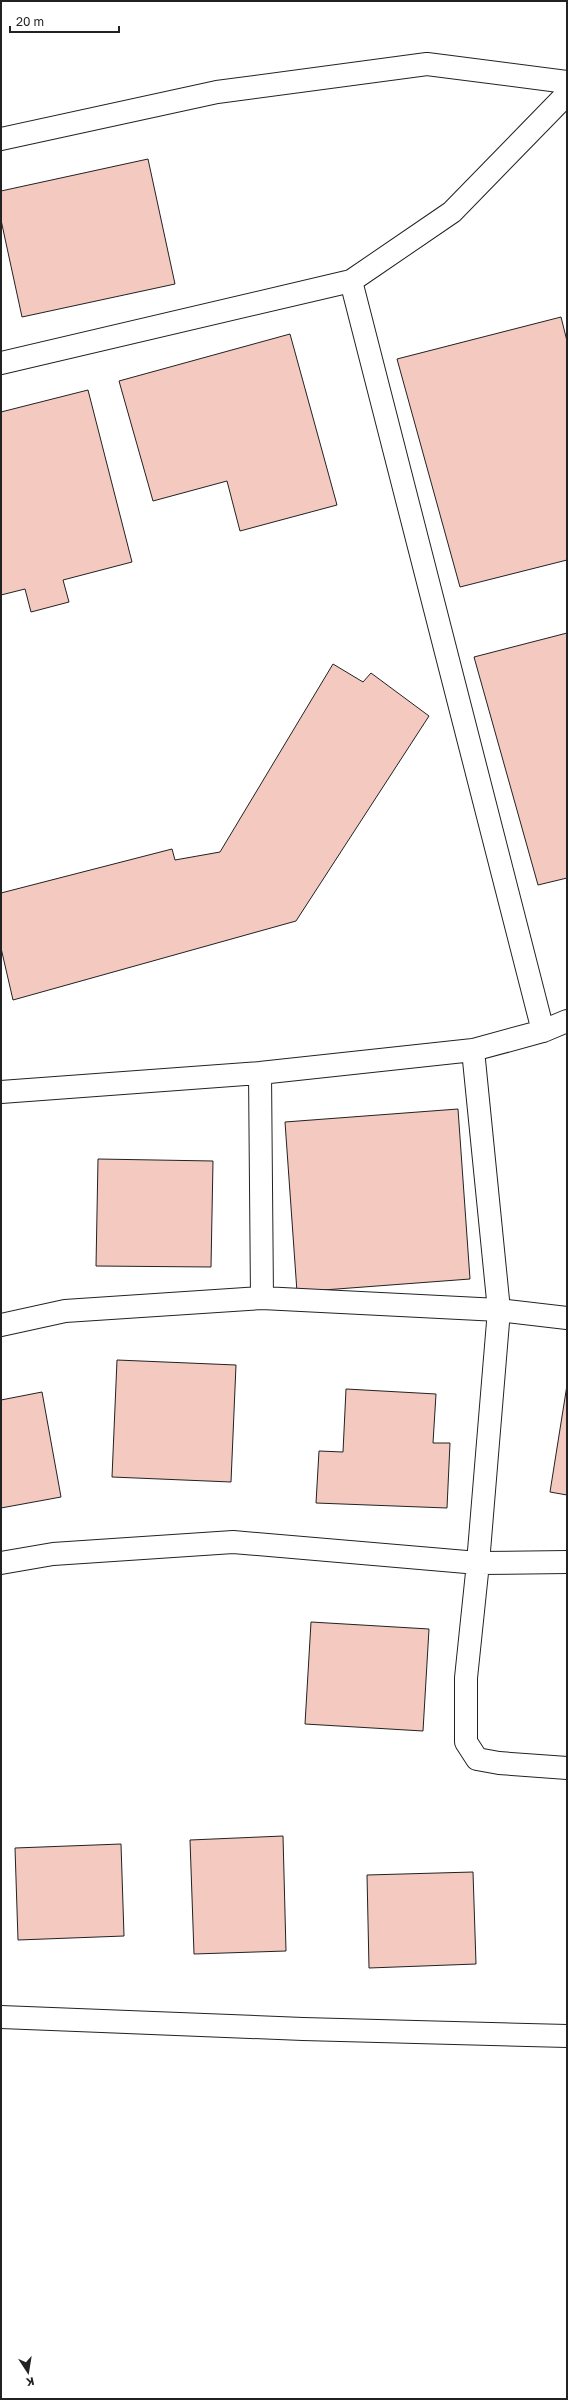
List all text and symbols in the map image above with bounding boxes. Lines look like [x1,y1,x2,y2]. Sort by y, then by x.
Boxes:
scale bar [10,8,119,34]
text: 20 m [16,14,44,29]
north arrow [8,2352,48,2392]
text: K [25,2375,35,2389]

